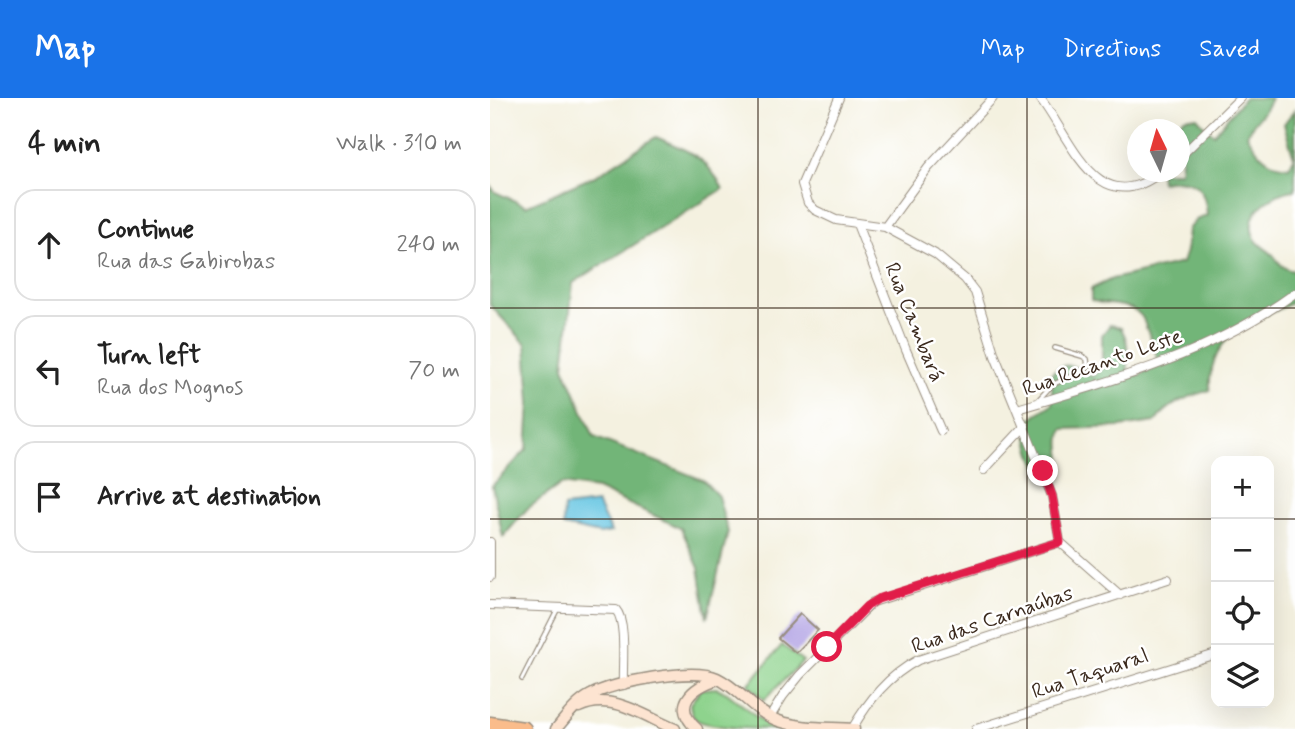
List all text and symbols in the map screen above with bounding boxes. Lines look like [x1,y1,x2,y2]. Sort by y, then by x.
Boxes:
text: Map [35,27,95,71]
text: Map [981,34,1025,65]
text: Directions [1063,34,1161,65]
text: Saved [1199,34,1260,65]
north arrow [1127,119,1190,182]
text: 4 min [28,124,101,163]
text: Walk · 310 m [336,129,462,159]
text: Continue [97,213,194,247]
icon: ahead [30,226,68,264]
text: 240 m [396,230,460,260]
text: Rua das Gabirobas [97,247,275,277]
street label: Rua Cambará [877,259,951,386]
street label: Rua Recanto Leste [1019,322,1186,403]
text: Turn left [97,339,201,373]
icon: left [30,352,68,390]
text: 70 m [408,356,460,386]
text: Rua dos Mognos [97,373,243,403]
route end [1027,455,1058,486]
map controls [1211,456,1274,708]
button: + [1211,456,1274,519]
icon: arrive [30,478,68,516]
text: Arrive at destination [97,480,321,514]
button: − [1211,519,1274,582]
street label: Rua das Carnaúbas [908,579,1077,661]
button: locate [1211,582,1274,645]
route start [811,631,842,662]
street label: Rua Taquaral [1028,642,1152,706]
button: layers [1211,645,1274,708]

